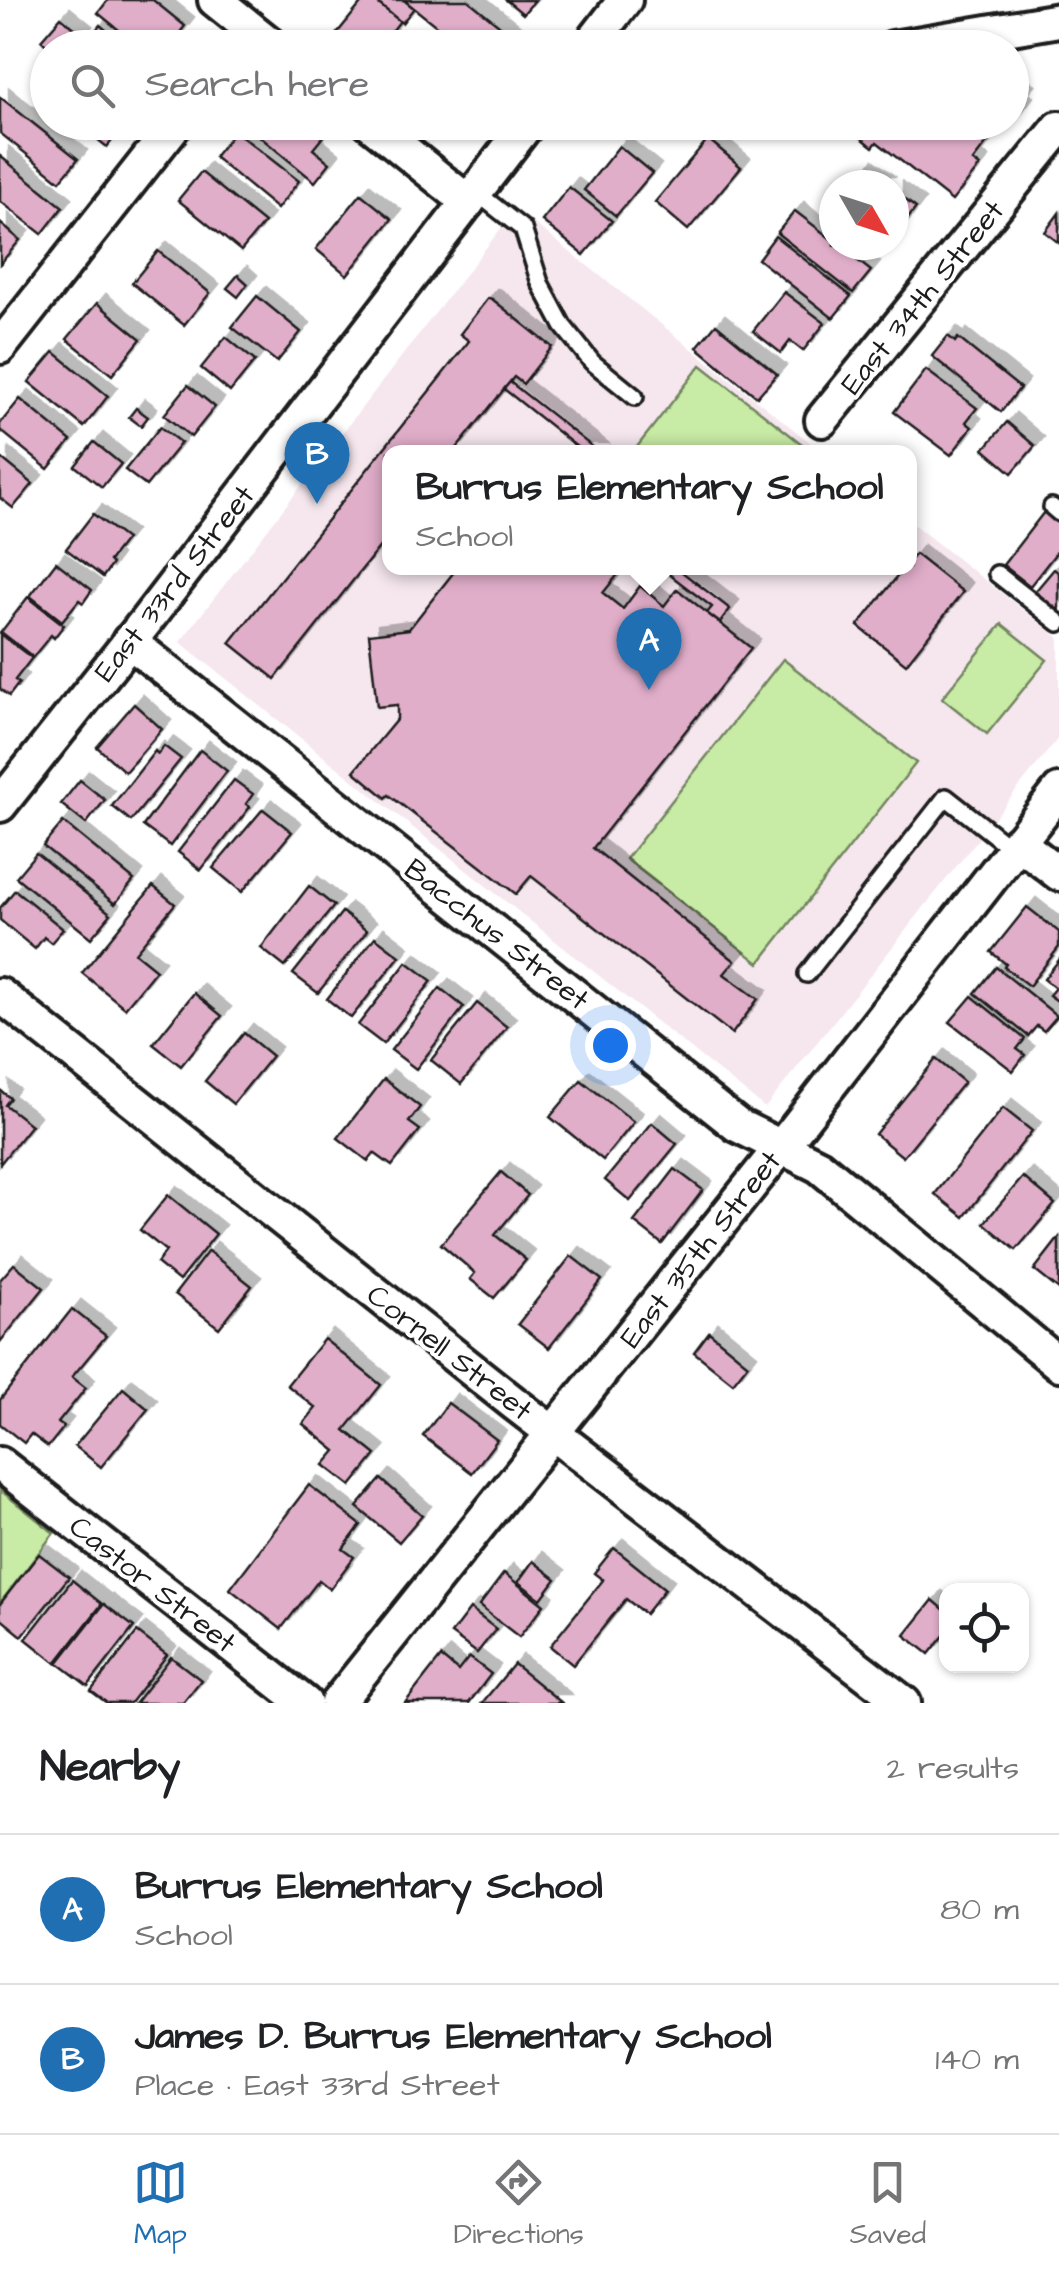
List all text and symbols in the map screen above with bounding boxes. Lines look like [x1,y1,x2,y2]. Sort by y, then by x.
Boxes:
search box [30,30,1029,140]
icon: search [65,58,120,113]
text: Search here [145,59,369,111]
north arrow [819,170,909,260]
street label: East 34th Street [831,191,1014,404]
pin: B [284,422,350,504]
popup [382,445,917,575]
text: Burrus Elementary School [416,462,883,514]
street label: East 33rd Street [85,476,265,691]
text: School [416,514,513,559]
pin: A [616,608,682,690]
street label: Bacchus Street [395,849,598,1020]
your location [585,1020,636,1071]
street label: East 35th Street [610,1142,791,1357]
street label: Cornell Street [358,1275,541,1431]
street label: Castor Street [60,1506,245,1663]
map controls [939,1583,1029,1673]
button: locate [939,1583,1029,1673]
text: Nearby [40,1739,180,1797]
text: 2 results [887,1746,1019,1791]
text: Burrus Elementary School [135,1861,603,1913]
text: A [62,1887,83,1932]
text: 80 m [940,1887,1019,1932]
text: School [135,1913,233,1958]
text: James D. Burrus Elementary School [135,2011,772,2063]
text: B [61,2037,84,2082]
text: 140 m [935,2037,1019,2082]
text: Place · East 33rd Street [135,2063,500,2108]
tab: Map [133,2155,188,2254]
tab: Directions [454,2155,584,2254]
tab: Saved [850,2155,926,2254]

